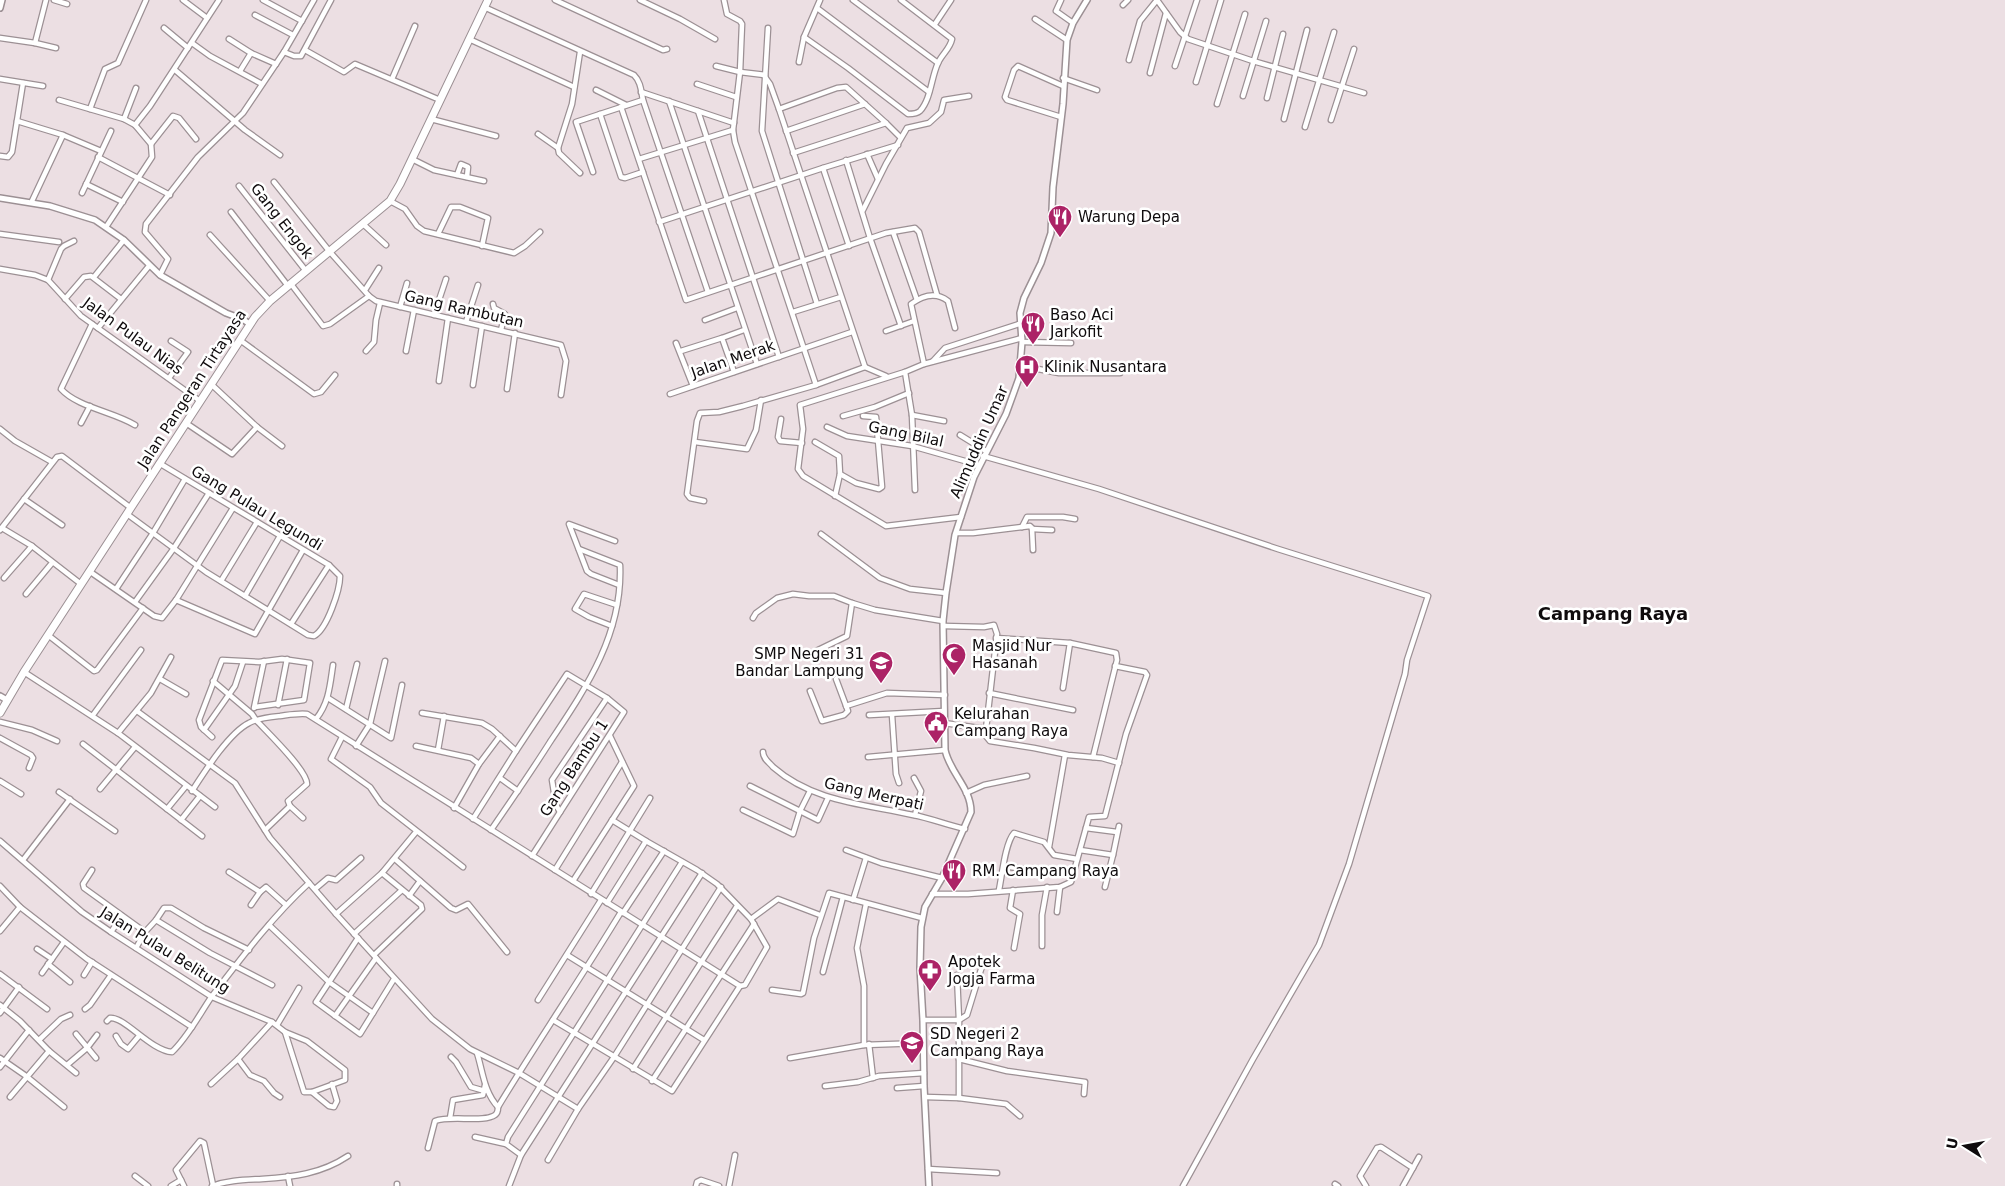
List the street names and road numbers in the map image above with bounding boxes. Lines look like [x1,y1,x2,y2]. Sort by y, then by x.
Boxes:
street label: Gang Engok [247,180,317,263]
street label: Gang Rambutan [402,286,526,332]
street label: Jalan Pulau Nias [79,293,187,379]
street label: Jalan Pangeran Tirtayasa [133,306,250,473]
street label: Jalan Merak [688,336,778,382]
street label: Alimuddin Umar [946,382,1012,501]
street label: Gang Bilal [867,417,945,451]
street label: Gang Pulau Legundi [188,462,326,554]
street label: Gang Bambu 1 [536,716,612,820]
street label: Gang Merpati [822,774,926,814]
street label: Jalan Pulau Belitung [96,902,233,997]

